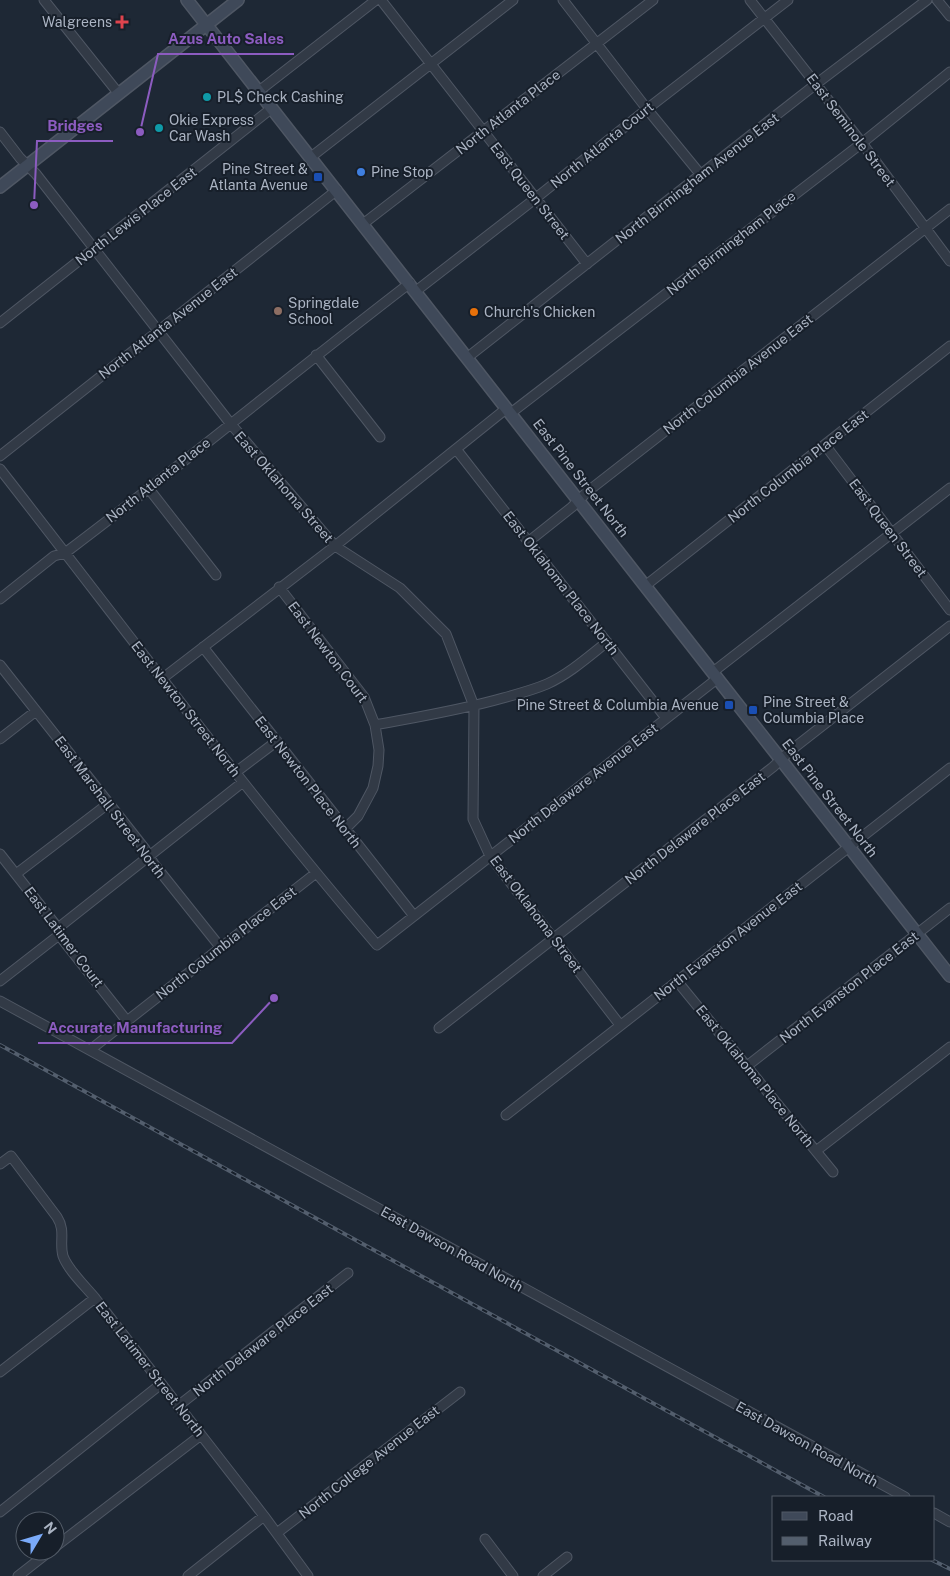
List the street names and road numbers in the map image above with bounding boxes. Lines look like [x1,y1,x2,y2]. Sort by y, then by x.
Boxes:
street label: North Atlanta Place [453,66,563,158]
street label: East Seminole Street [803,70,899,190]
street label: North Atlanta Court [547,99,657,191]
street label: North Birmingham Avenue East [612,109,782,247]
street label: East Queen Street [487,139,573,243]
street label: North Lewis Place East [72,164,200,268]
street label: North Birmingham Place [663,188,799,298]
street label: North Atlanta Avenue East [96,264,240,382]
street label: North Columbia Avenue East [660,311,816,437]
street label: North Columbia Place East [725,406,871,526]
street label: East Pine Street North [530,416,632,540]
street label: East Oklahoma Street [231,428,337,546]
street label: North Atlanta Place [103,434,213,526]
street label: East Queen Street [846,476,930,580]
street label: East Oklahoma Place North [500,508,622,658]
street label: East Newton Court [285,598,371,706]
street label: East Newton Street North [128,638,244,780]
street label: East Newton Place North [252,713,364,851]
street label: North Delaware Avenue East [505,720,661,846]
street label: East Marshall Street North [51,733,169,881]
street label: East Pine Street North [779,736,881,860]
street label: North Delaware Place East [622,768,768,888]
street label: East Oklahoma Street [487,852,585,976]
street label: North Evanston Avenue East [651,878,805,1004]
street label: North Columbia Place East [153,883,299,1003]
street label: East Latimer Court [21,884,107,990]
street label: North Evanston Place East [776,928,922,1046]
street label: East Oklahoma Place North [693,1002,817,1150]
street label: East Dawson Road North [378,1203,526,1295]
street label: North Delaware Place East [190,1280,336,1400]
street label: East Latimer Street North [92,1298,208,1440]
street label: East Dawson Road North [733,1398,881,1490]
street label: North College Avenue East [296,1402,442,1522]

